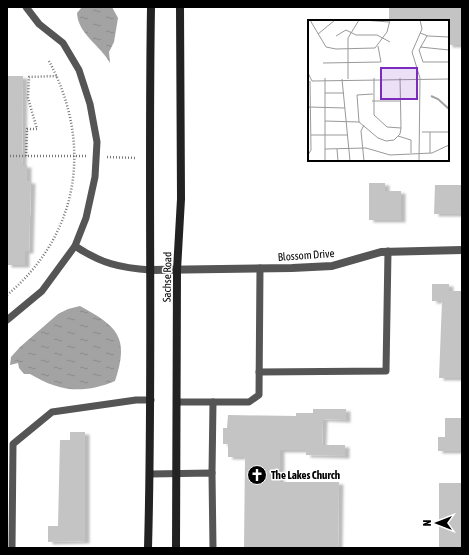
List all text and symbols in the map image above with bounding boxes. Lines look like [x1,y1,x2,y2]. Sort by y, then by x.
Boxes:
inset map [308,20,449,161]
street label: Blossom Drive [277,247,335,263]
street label: Sachse Road [161,252,173,302]
church icon: The Lakes Church [246,464,268,486]
place label: The Lakes Church [271,469,340,481]
north arrow [417,503,457,543]
text: N [421,520,433,526]

